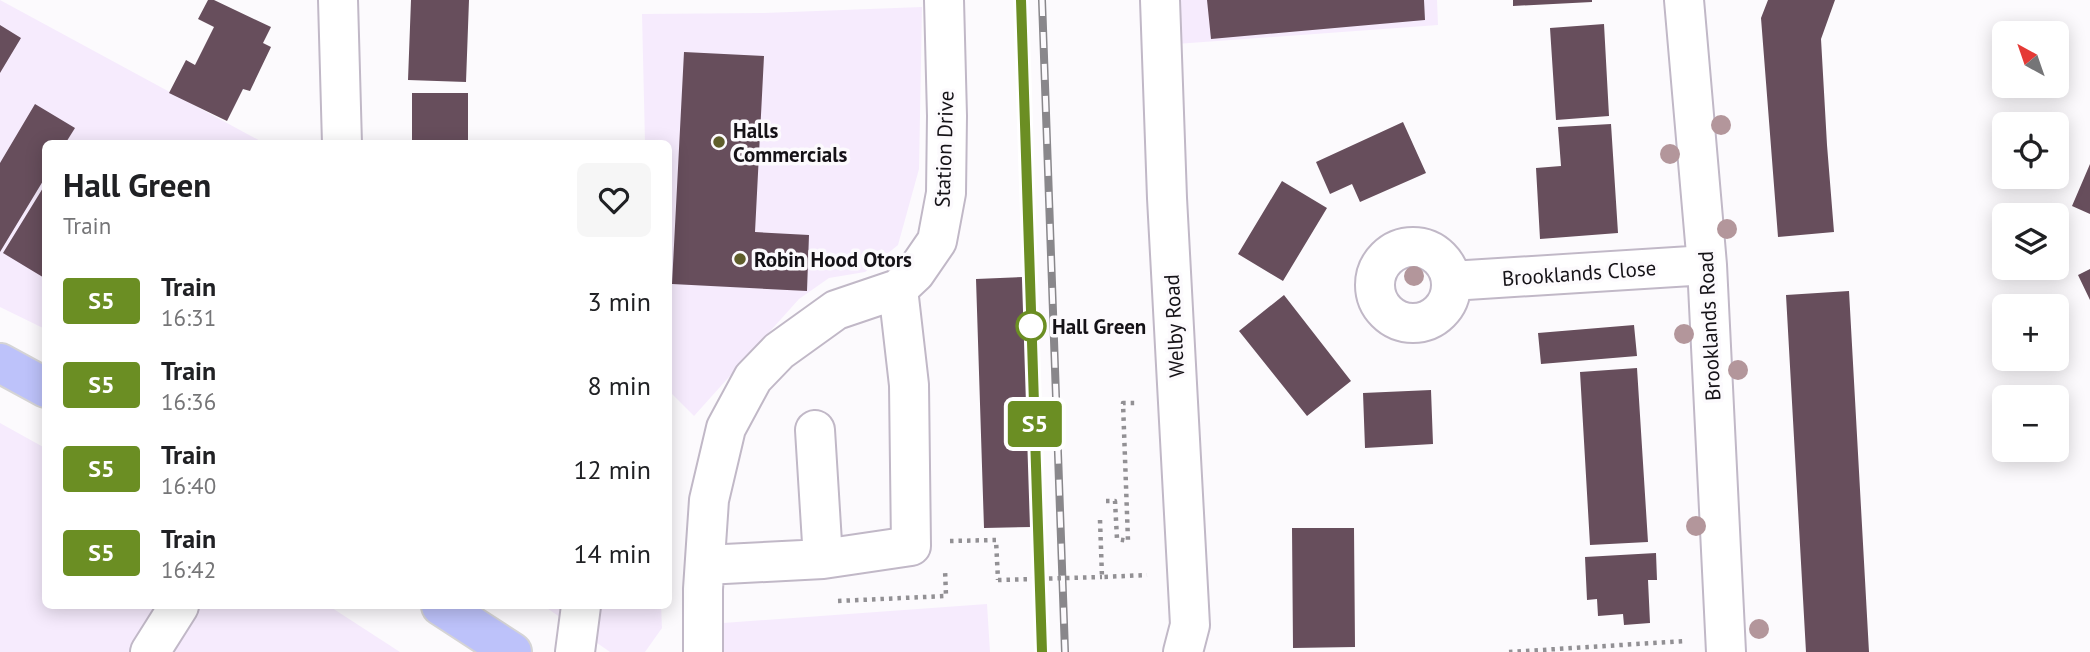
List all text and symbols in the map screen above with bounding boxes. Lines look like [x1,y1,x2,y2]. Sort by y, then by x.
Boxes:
north arrow [1992,21,2068,98]
map controls [1992,21,2069,462]
street label: Station Drive [928,90,960,208]
button: locate [1992,112,2069,189]
place label: Halls Commercials [733,117,847,168]
marker: Halls Commercials [711,134,727,150]
text: Hall Green [63,163,211,206]
button: heart [577,163,651,237]
button: layers [1992,203,2069,280]
text: Train [63,211,111,240]
place label: Robin Hood Otors [754,246,912,273]
street label: Brooklands Road [1692,250,1726,402]
marker: Robin Hood Otors [732,251,748,267]
street label: Brooklands Close [1501,254,1657,292]
text: Train [161,270,216,303]
street label: Welby Road [1158,274,1190,378]
text: S5 [88,285,115,316]
text: 3 min [588,285,651,318]
button: + [1992,294,2069,371]
text: 16:31 [161,303,216,332]
marker: Hall Green [1016,311,1046,341]
place label: Hall Green [1052,313,1146,340]
text: Train [161,354,216,387]
text: S5 [88,369,115,400]
text: 8 min [588,369,651,402]
button: − [1992,385,2069,462]
text: 16:36 [161,387,216,416]
line badge: S5 [1004,401,1066,447]
text: S5 [1022,408,1048,439]
text: Train [161,438,216,471]
text: S5 [88,453,115,484]
text: 12 min [573,453,651,486]
text: 16:40 [161,471,216,500]
text: Train [161,522,216,555]
text: S5 [88,537,115,568]
text: 14 min [573,537,651,570]
text: 16:42 [161,555,216,584]

